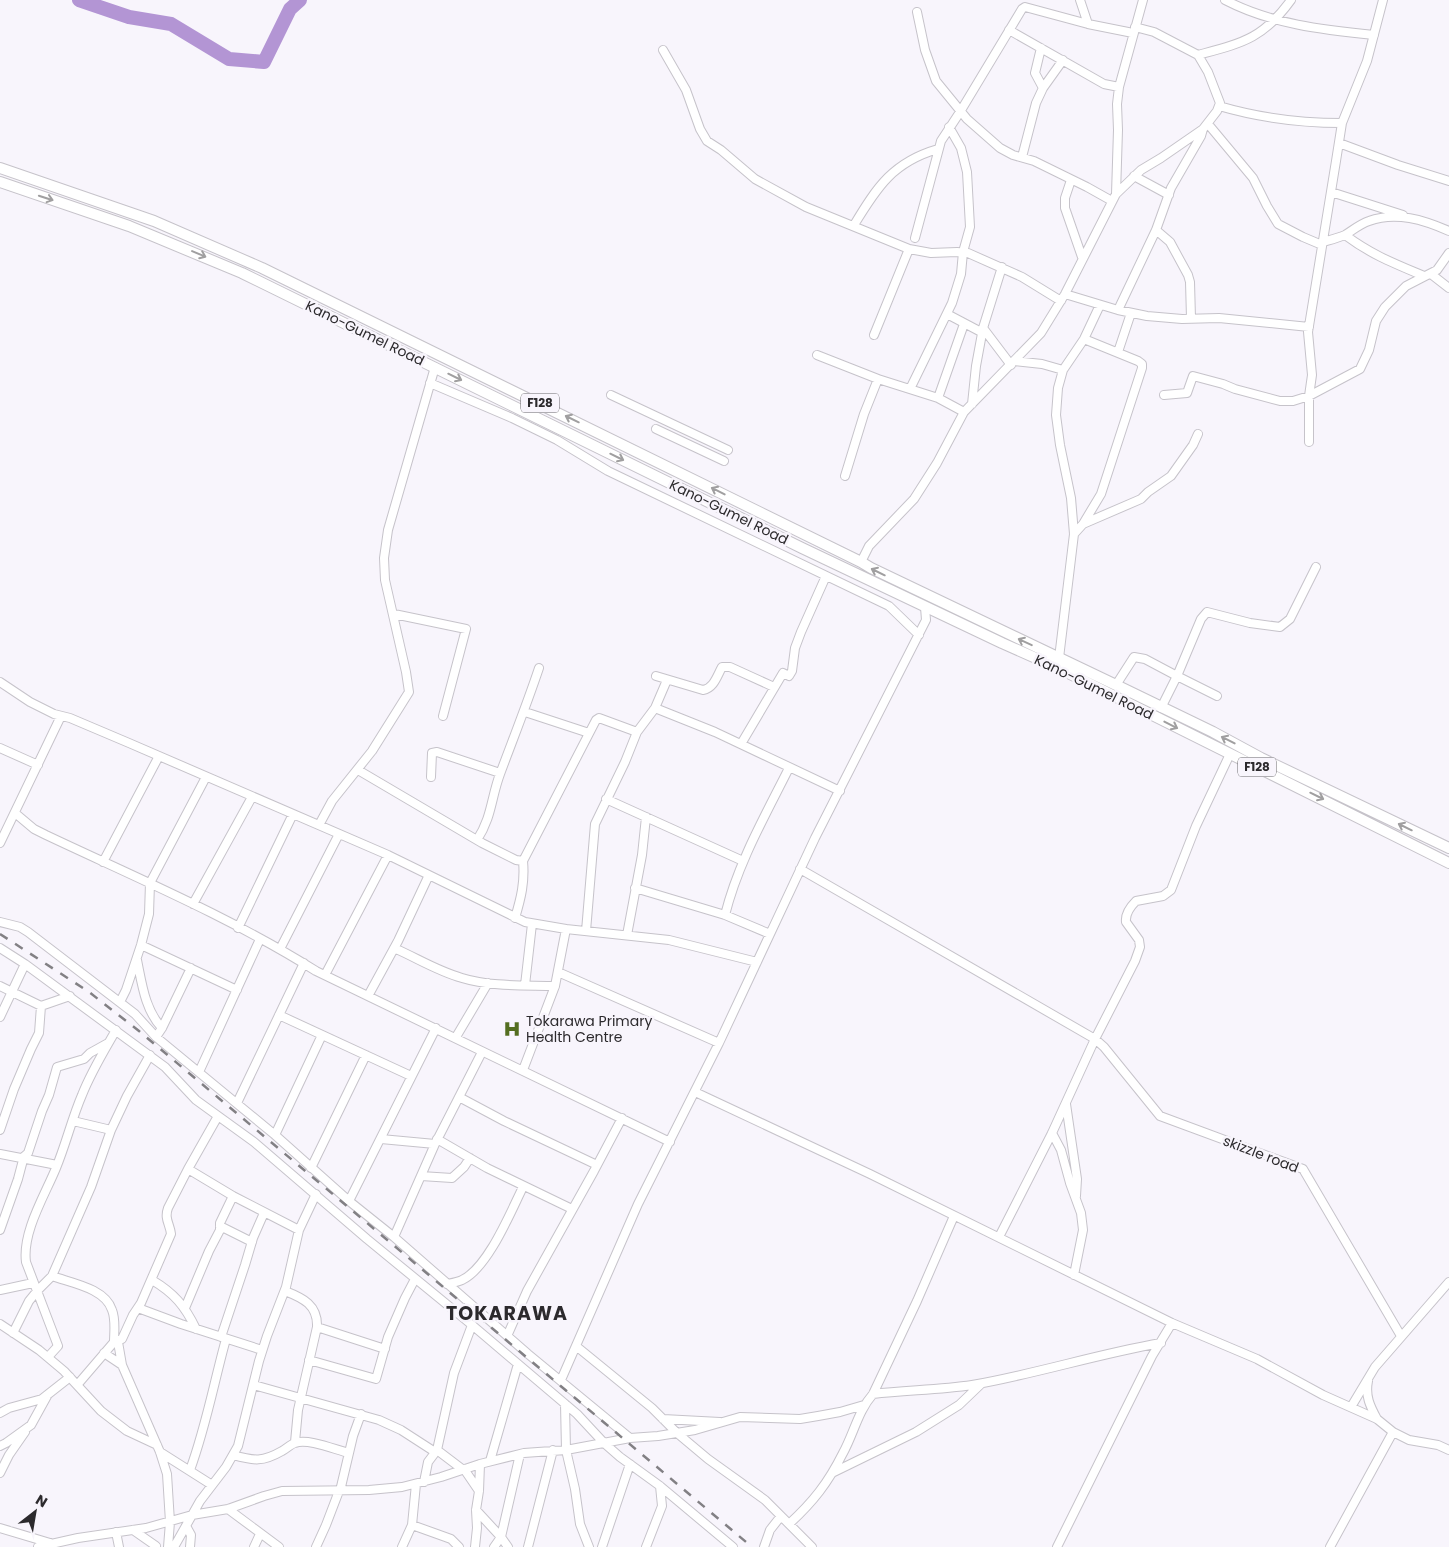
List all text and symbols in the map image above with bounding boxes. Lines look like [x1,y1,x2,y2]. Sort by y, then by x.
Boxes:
one-way arrow [38,193,54,203]
one-way arrow [191,249,206,259]
street label: Kano-Gumel Road [302,296,428,370]
one-way arrow [447,373,462,383]
road number: F128 [521,393,559,412]
one-way arrow [565,414,580,423]
one-way arrow [609,453,624,462]
street label: Kano-Gumel Road [666,475,792,549]
one-way arrow [711,486,726,495]
one-way arrow [871,566,886,576]
one-way arrow [1018,637,1033,646]
street label: Kano-Gumel Road [1031,650,1157,724]
one-way arrow [1163,720,1178,730]
one-way arrow [1221,735,1236,744]
road number: F128 [1238,758,1276,776]
one-way arrow [1309,792,1324,801]
one-way arrow [1398,821,1413,831]
place label: Tokarawa Primary Health Centre [526,1011,652,1047]
hospital icon: Tokarawa Primary Health Centre [502,1019,522,1039]
street label: skizzle road [1220,1130,1302,1178]
district label: TOKARAWA [446,1300,568,1327]
north arrow [10,1487,60,1537]
text: N [32,1490,51,1512]

